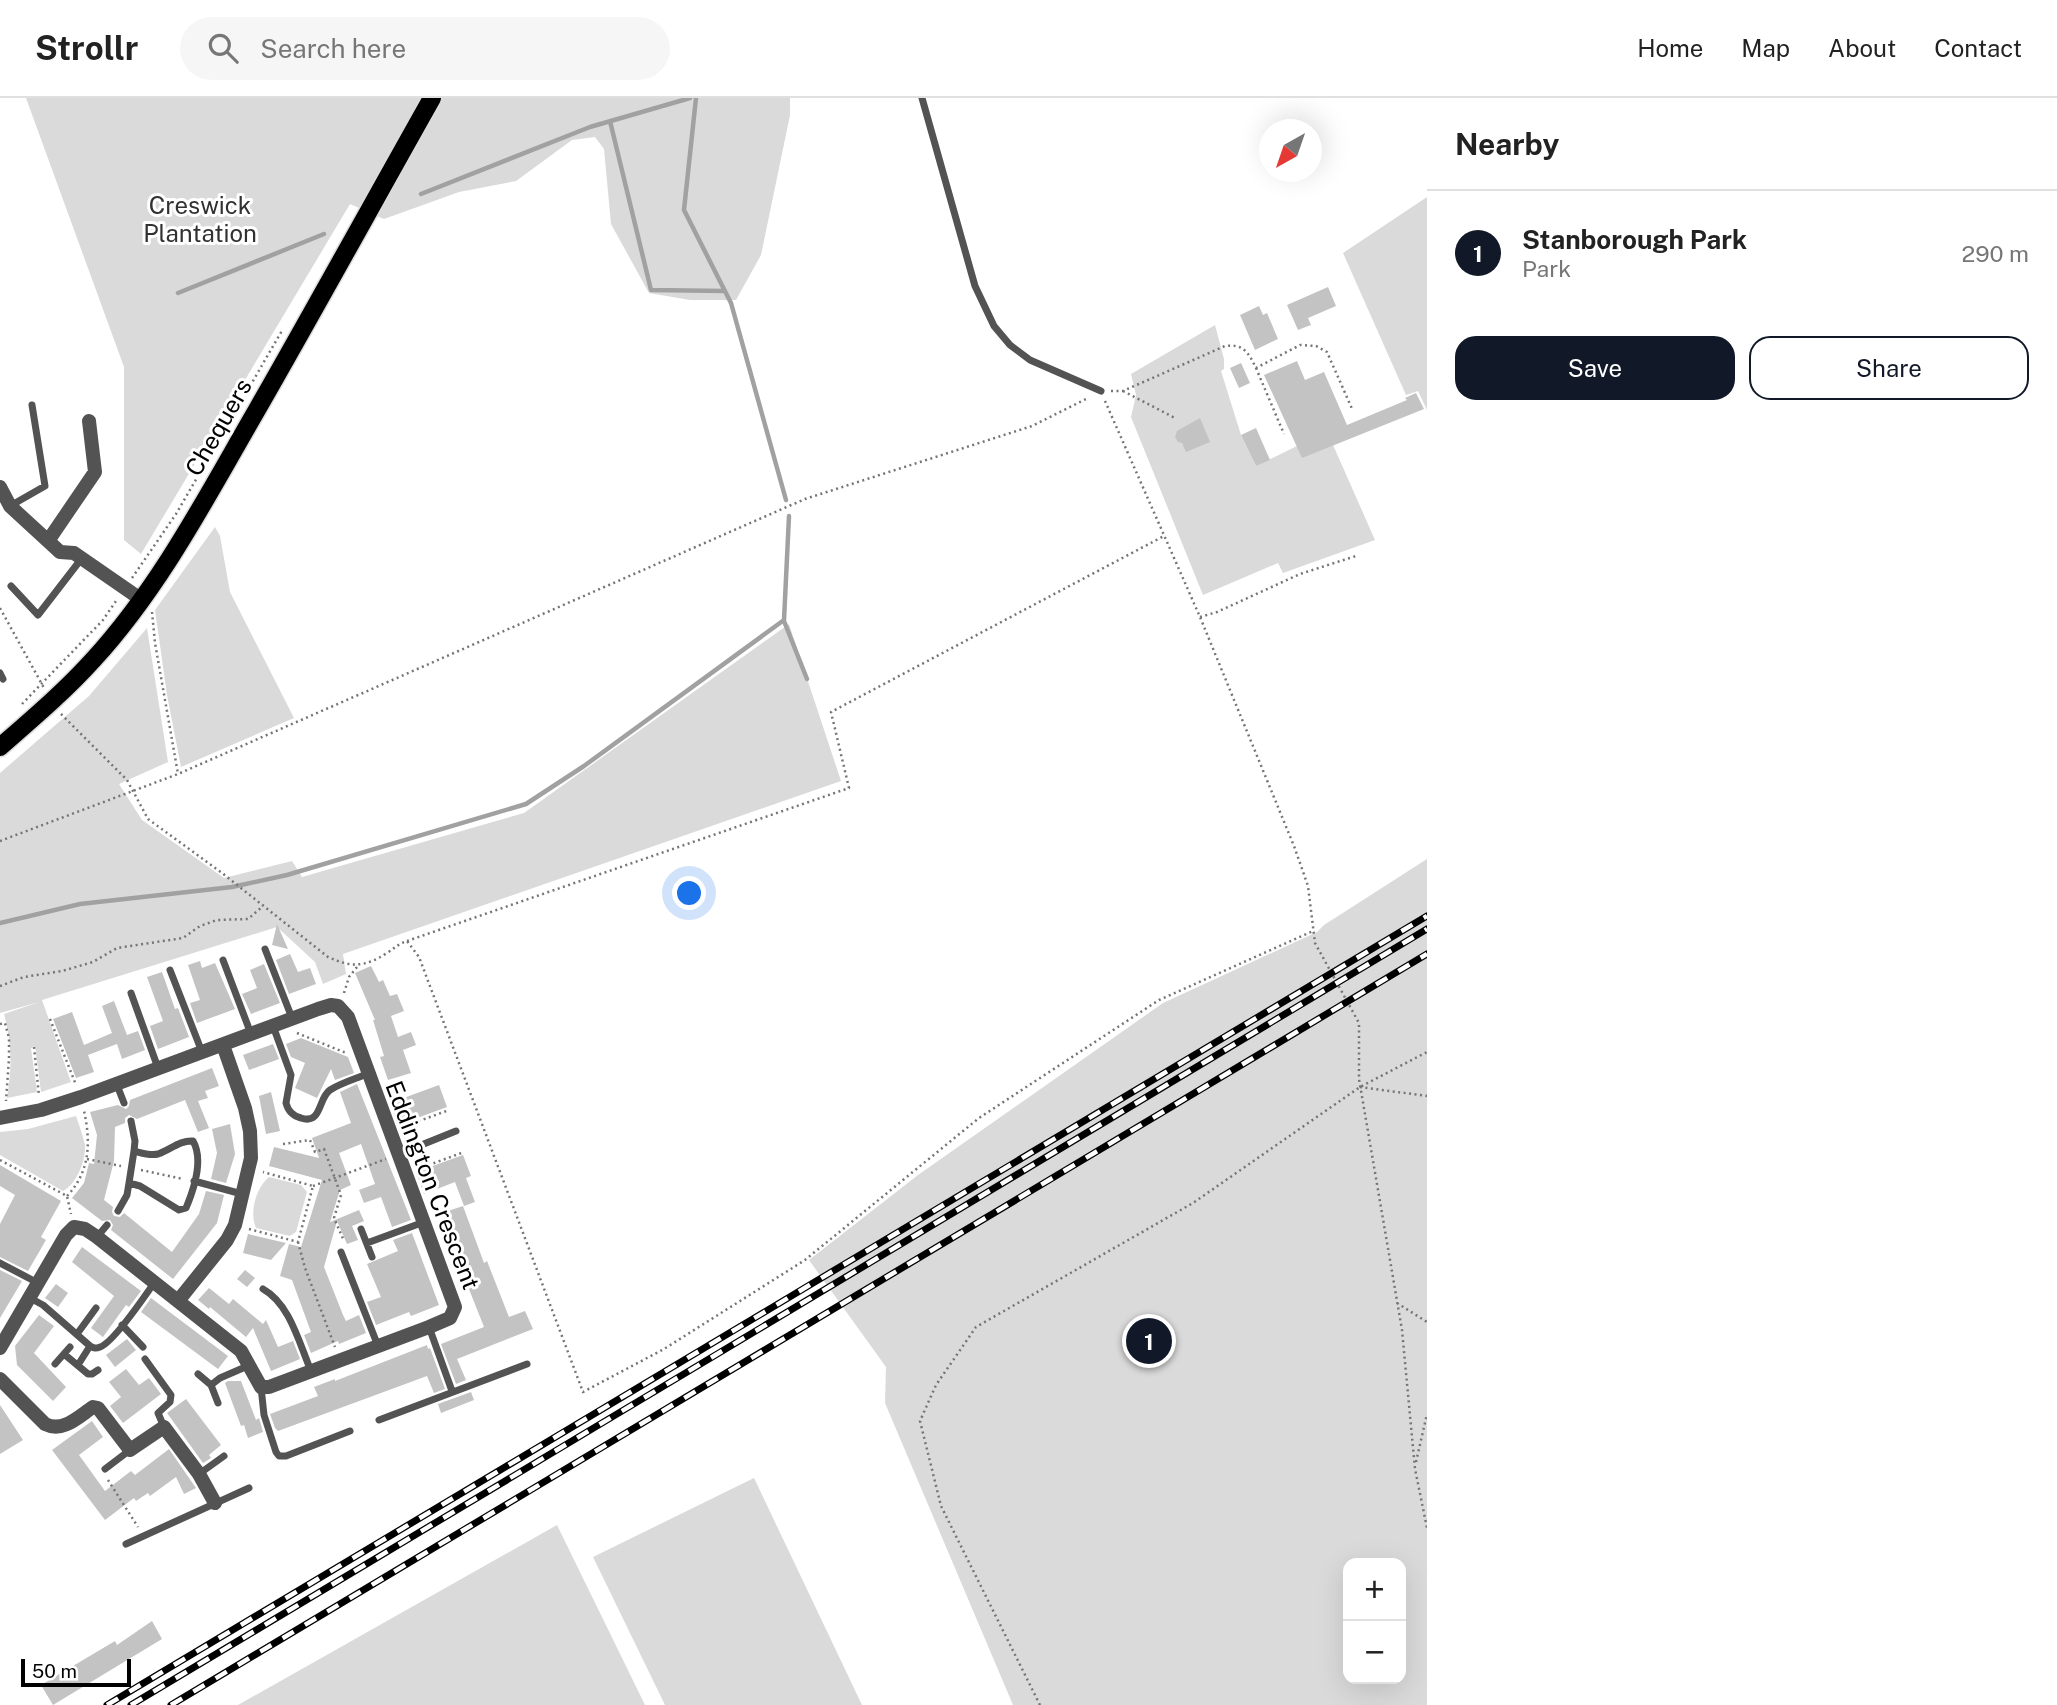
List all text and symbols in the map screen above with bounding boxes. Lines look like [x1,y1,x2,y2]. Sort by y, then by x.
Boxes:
search box [180,17,670,80]
text: Strollr [35,29,138,67]
icon: search [204,29,242,67]
text: Search here [260,33,406,64]
text: Home [1637,34,1703,62]
text: Map [1741,34,1790,62]
text: About [1828,34,1896,62]
text: Contact [1934,34,2022,62]
north arrow [1259,119,1322,182]
text: Nearby [1455,126,1559,162]
park label: Creswick Plantation [143,191,257,247]
text: Stanborough Park [1522,224,1747,255]
text: 1 [1473,240,1483,267]
text: 290 m [1962,240,2029,267]
text: Park [1522,255,1571,282]
button: Save [1455,336,1735,400]
button: Share [1749,336,2029,400]
street label: Chequers [179,374,257,480]
your location [672,876,706,910]
street label: Eddington Crescent [380,1077,486,1293]
pin: 1 [1126,1315,1172,1367]
map controls [1343,1558,1406,1684]
button: + [1343,1558,1406,1621]
button: − [1343,1621,1406,1684]
scale bar [21,1656,131,1688]
text: 50 m [32,1660,77,1682]

